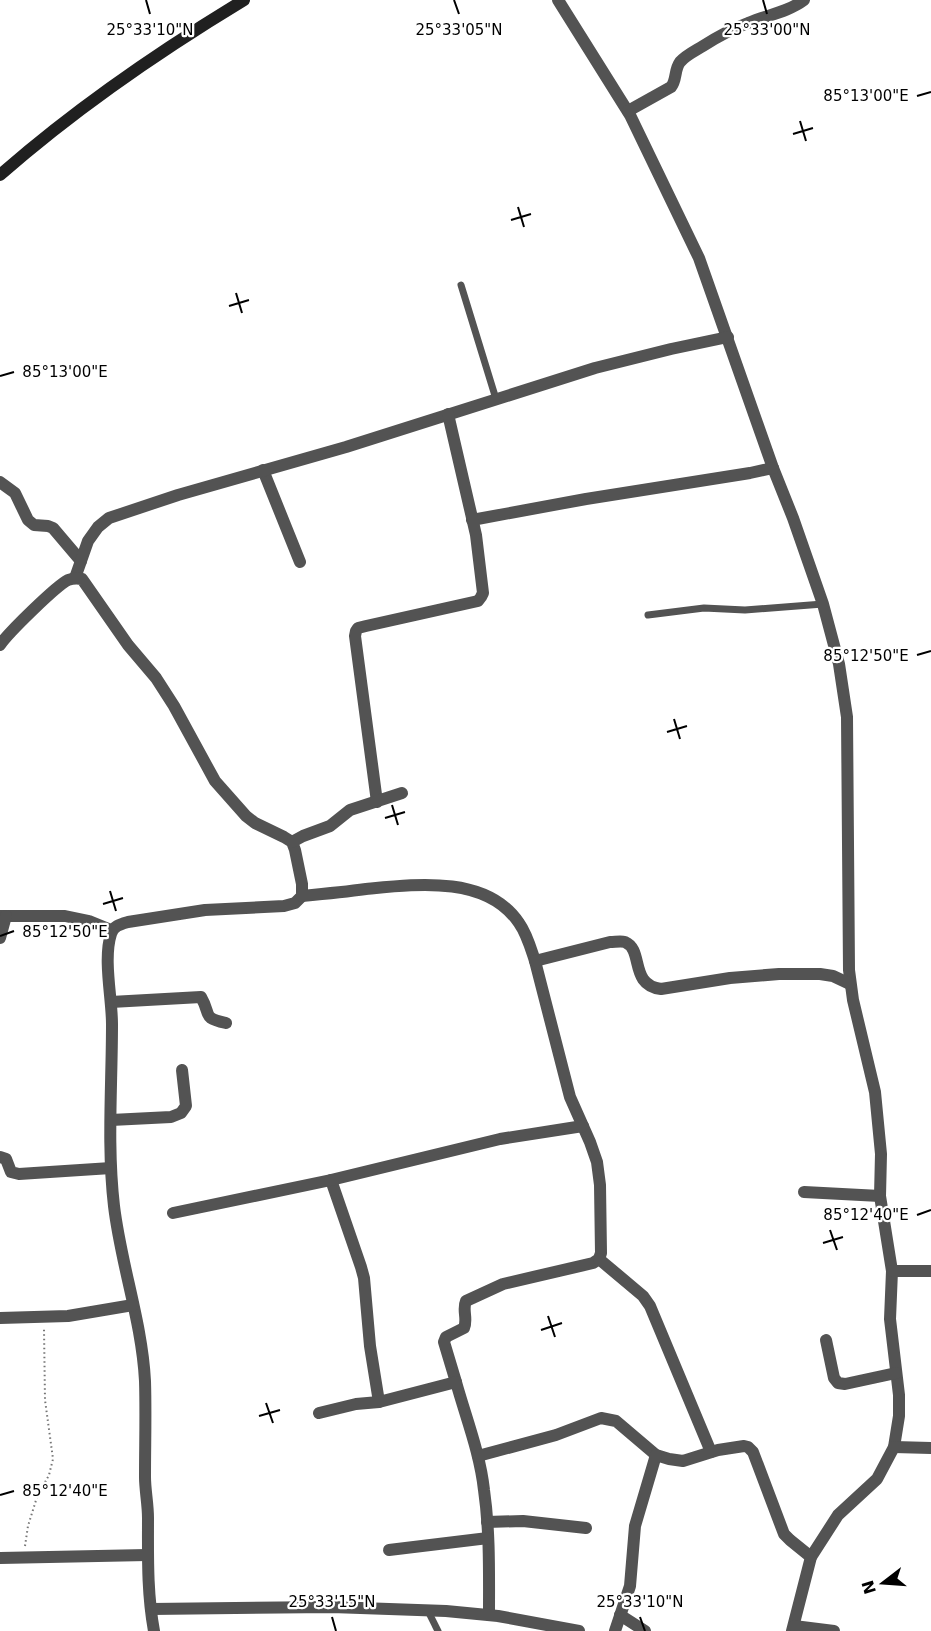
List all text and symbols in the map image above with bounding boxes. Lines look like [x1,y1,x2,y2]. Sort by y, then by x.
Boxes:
text: 25°33'10"N [106,21,194,39]
text: 25°33'05"N [415,21,503,39]
text: 25°33'00"N [723,21,811,39]
text: 85°13'00"E [823,87,909,105]
text: 85°13'00"E [22,363,108,381]
text: 85°12'50"E [823,647,909,665]
text: 85°12'50"E [22,923,108,941]
text: 85°12'40"E [823,1206,909,1224]
text: 85°12'40"E [22,1482,108,1500]
north arrow [853,1553,913,1613]
text: N [858,1578,880,1596]
text: 25°33'15"N [288,1593,376,1611]
text: 25°33'10"N [596,1593,684,1611]

